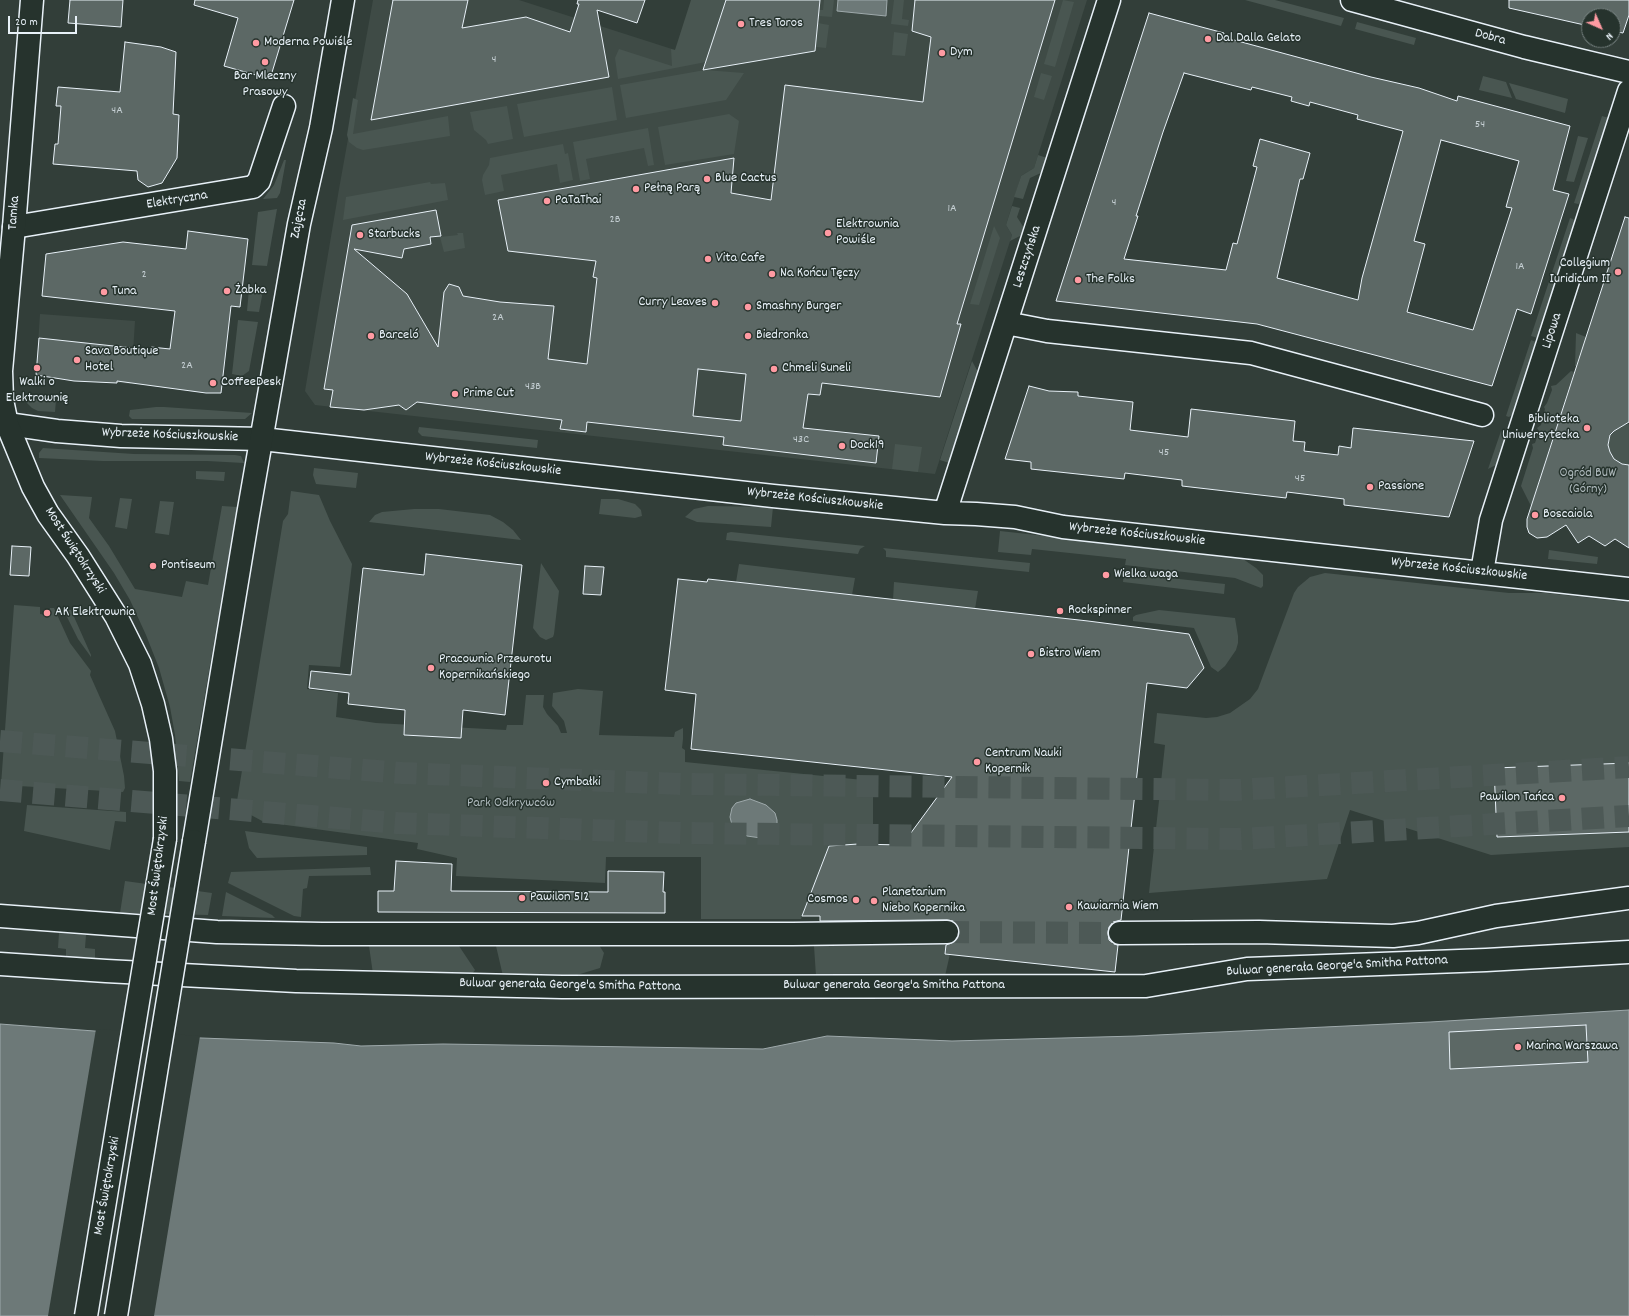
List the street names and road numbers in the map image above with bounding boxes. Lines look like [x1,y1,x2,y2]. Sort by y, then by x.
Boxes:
street label: Dobra [1473,26,1507,50]
street label: Elektryczna [145,188,209,214]
street label: Tamka [5,195,25,231]
street label: Zajęcza [288,198,312,240]
street label: Leszczyńska [1010,224,1046,290]
street label: Lipowa [1539,311,1567,351]
street label: Wybrzeże Kościuszkowskie [101,425,239,447]
street label: Wybrzeże Kościuszkowskie [424,450,562,480]
street label: Wybrzeże Kościuszkowskie [746,485,884,515]
street label: Most Świętokrzyski [40,505,108,597]
street label: Wybrzeże Kościuszkowskie [1068,520,1206,550]
street label: Wybrzeże Kościuszkowskie [1390,555,1528,585]
street label: Most Świętokrzyski [145,815,173,917]
street label: Bulwar generała George'a Smitha Pattona [1226,953,1448,981]
street label: Bulwar generała George'a Smitha Pattona [459,976,681,996]
street label: Bulwar generała George'a Smitha Pattona [783,978,1005,994]
street label: Most Świętokrzyski [91,1135,125,1237]

